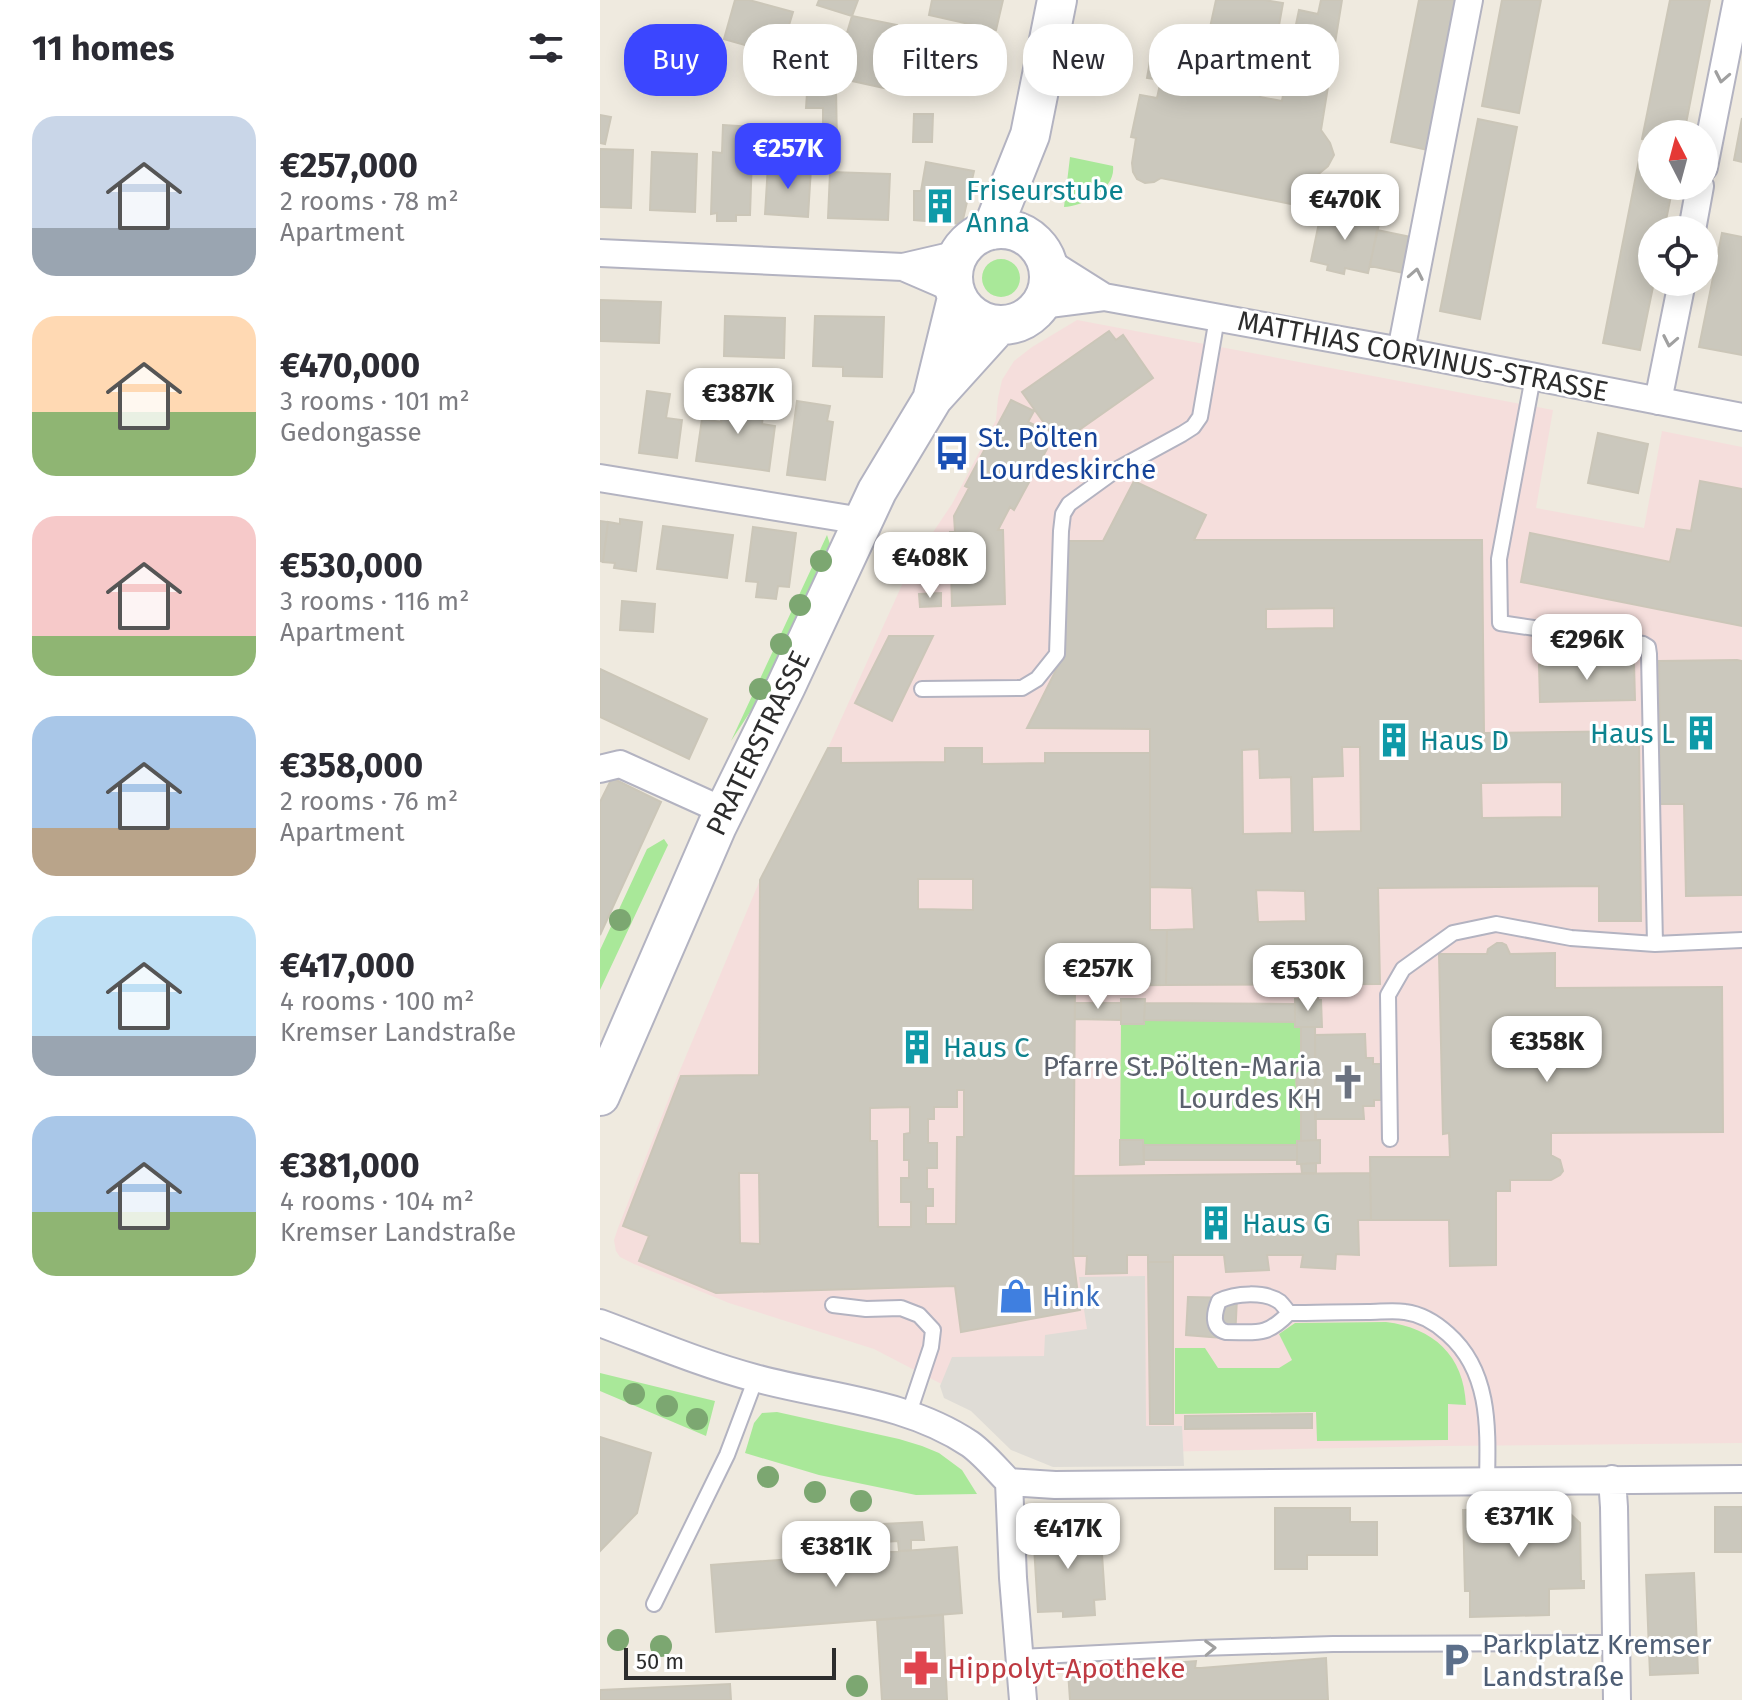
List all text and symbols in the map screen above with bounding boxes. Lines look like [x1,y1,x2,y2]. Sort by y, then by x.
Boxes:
chip: Buy [624,24,727,96]
chip: Rent [743,24,857,96]
chip: Filters [873,24,1007,96]
chip: New [1023,24,1133,96]
chip: Apartment [1149,24,1339,96]
icon: filters [524,26,568,70]
text: 11 homes [32,28,174,69]
one-way arrow [1714,70,1731,83]
north arrow [1638,120,1718,200]
map controls [1638,120,1718,296]
pin: €257K [732,123,844,191]
text: €257K [753,133,823,164]
text: €257,000 [280,145,418,186]
icon: home [96,148,192,244]
place label: Friseurstube Anna [966,174,1124,239]
pin: €470K [1289,174,1401,242]
text: €470K [1309,184,1381,215]
text: 2 rooms · 78 m² [280,186,459,217]
building icon: Friseurstube Anna [921,187,959,225]
button: locate [1638,216,1718,296]
text: Apartment [280,217,405,248]
one-way arrow [1406,268,1423,281]
street label: MATTHIAS CORVINUS-STRASSE [1235,304,1611,408]
one-way arrow [1662,334,1679,348]
text: €470,000 [280,345,420,386]
icon: home [96,348,192,444]
pin: €387K [682,368,794,436]
text: €387K [702,378,774,409]
text: 3 rooms · 101 m² [280,386,470,417]
text: Gedongasse [280,417,422,448]
place label: St. Pölten Lourdeskirche [978,421,1156,486]
bus stop icon: St. Pölten Lourdeskirche [933,434,971,472]
pin: €408K [874,532,986,600]
text: €408K [892,542,968,573]
text: €530,000 [280,545,423,586]
icon: home [96,548,192,644]
text: 3 rooms · 116 m² [280,586,469,617]
pin: €296K [1531,614,1643,682]
text: Apartment [280,617,405,648]
text: €296K [1550,624,1624,655]
street label: PRATERSTRASSE [699,645,817,841]
building icon: Haus L [1682,714,1720,752]
place label: Haus L [1590,717,1675,750]
building icon: Haus D [1375,721,1413,759]
place label: Haus D [1420,724,1509,757]
text: €358,000 [280,745,423,786]
icon: home [96,748,192,844]
text: 2 rooms · 76 m² [280,786,458,817]
text: Apartment [280,817,405,848]
pin: €257K [1042,943,1154,1011]
text: €417,000 [280,945,415,986]
pin: €530K [1252,945,1364,1013]
icon: home [96,948,192,1044]
text: €257K [1063,953,1133,984]
text: €530K [1271,955,1345,986]
text: 4 rooms · 100 m² [280,986,475,1017]
pin: €358K [1491,1016,1603,1084]
text: Kremser Landstraße [280,1017,516,1048]
text: €358K [1510,1026,1584,1057]
building icon: Haus C [898,1028,936,1066]
place label: Haus C [943,1031,1030,1064]
place label: Pfarre St.Pölten-Maria Lourdes KH [1043,1050,1322,1115]
church icon: Pfarre St.Pölten-Maria Lourdes KH [1329,1063,1367,1101]
text: €381,000 [280,1145,420,1186]
icon: home [96,1148,192,1244]
text: 4 rooms · 104 m² [280,1186,474,1217]
building icon: Haus G [1197,1204,1235,1242]
place label: Haus G [1242,1207,1331,1240]
text: Kremser Landstraße [280,1217,516,1248]
shop icon: Hink [997,1277,1035,1315]
place label: Hink [1042,1280,1100,1313]
pin: €371K [1463,1491,1575,1559]
text: €371K [1484,1501,1554,1532]
pin: €417K [1012,1503,1124,1571]
text: €417K [1034,1513,1102,1544]
pin: €381K [780,1521,892,1589]
text: €381K [800,1531,872,1562]
place label: Parkplatz Kremser Landstraße [1482,1628,1712,1693]
one-way arrow [1204,1639,1217,1656]
parking icon: Parkplatz Kremser Landstraße [1437,1641,1475,1679]
scale bar [624,1644,836,1680]
text: 50 m [636,1648,684,1675]
pharmacy icon: Hippolyt-Apotheke [902,1649,940,1687]
place label: Hippolyt-Apotheke [947,1652,1185,1685]

